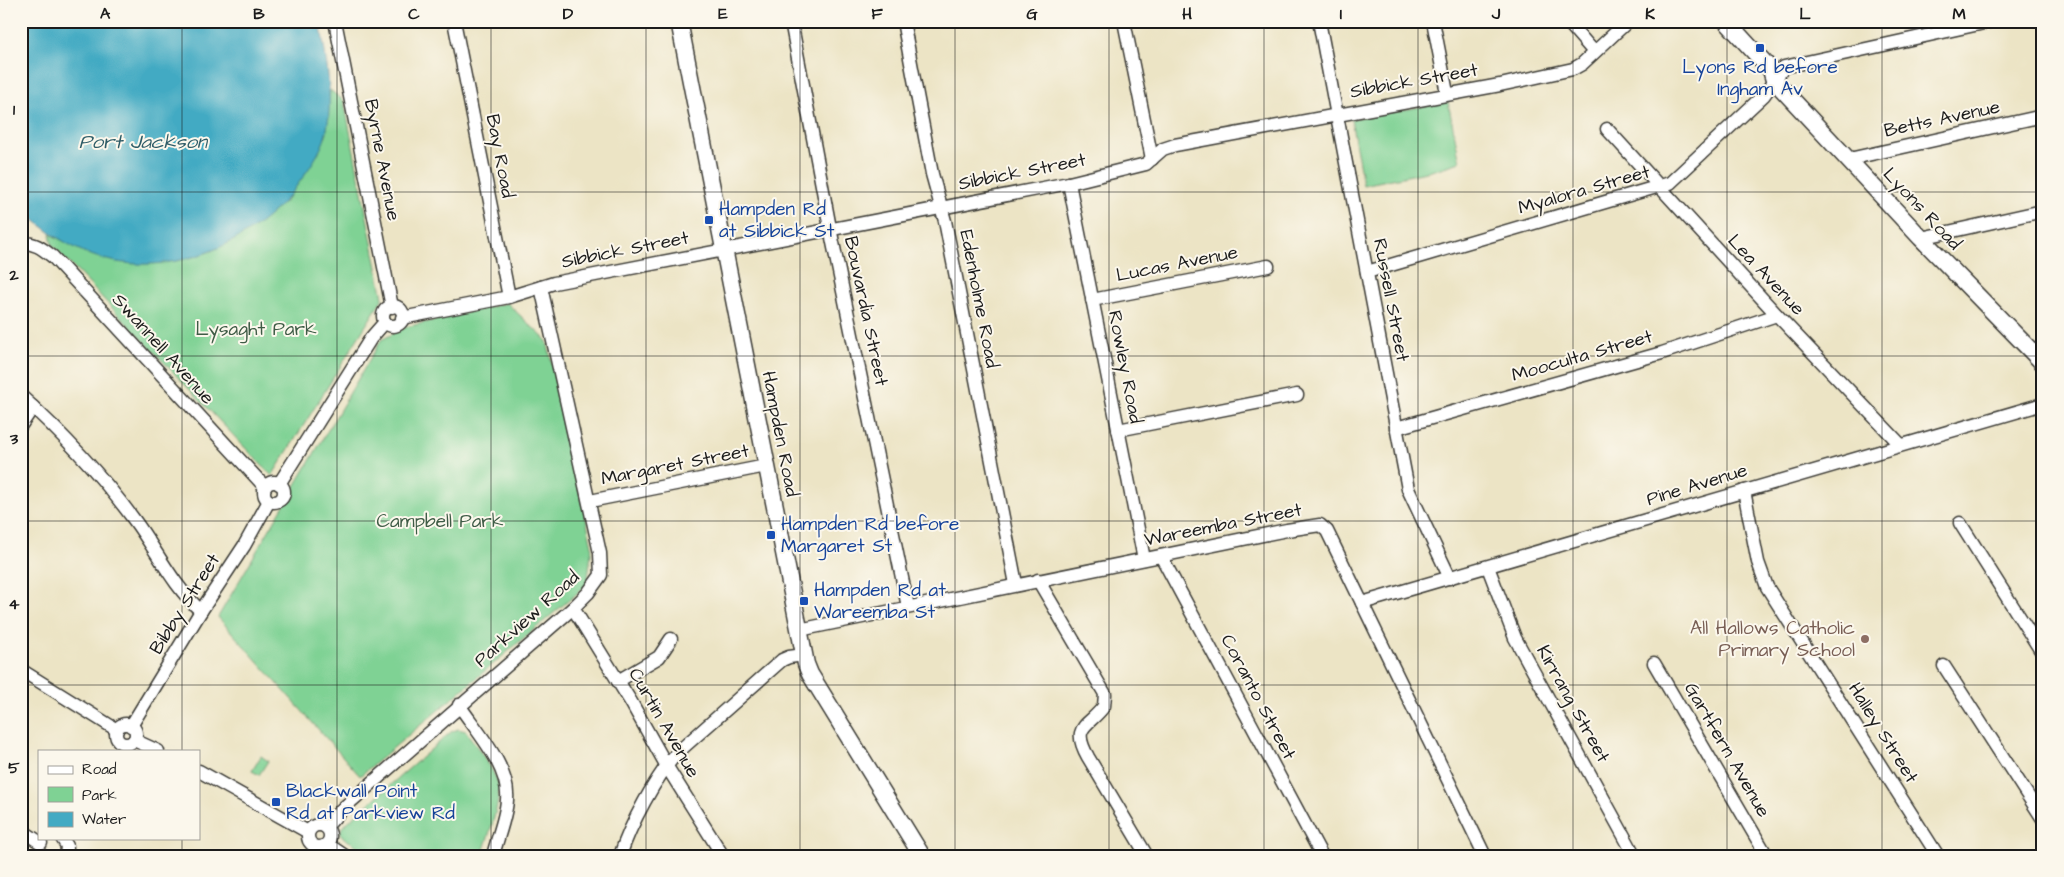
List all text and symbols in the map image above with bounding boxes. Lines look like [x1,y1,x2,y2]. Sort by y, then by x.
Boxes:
text: A [100,3,111,25]
text: B [253,3,265,25]
text: C [408,3,420,25]
text: D [563,3,574,25]
text: E [718,3,728,25]
text: F [871,3,883,25]
text: G [1026,3,1038,25]
text: H [1182,3,1192,25]
text: I [1340,3,1342,25]
text: J [1491,3,1501,25]
text: K [1645,3,1655,25]
text: L [1799,3,1811,25]
text: M [1952,3,1966,25]
marker: Lyons Rd before Ingham Av [1754,42,1766,54]
place label: Lyons Rd before Ingham Av [1682,54,1838,104]
street label: Sibbick Street [1348,56,1480,106]
street label: Betts Avenue [1881,94,2003,144]
street label: Byrne Avenue [356,97,407,223]
text: 1 [13,99,16,121]
street label: Bay Road [478,112,521,201]
water label: Port Jackson [79,128,209,156]
street label: Sibbick Street [956,146,1088,198]
street label: Myalora Street [1515,158,1654,223]
street label: Lyons Road [1876,162,1968,257]
place label: Hampden Rd at Sibbick St [719,196,835,245]
marker: Hampden Rd at Sibbick St [703,214,715,226]
street label: Sibbick Street [559,224,691,276]
street label: Edenholme Road [952,228,1006,371]
street label: Lea Avenue [1721,228,1811,322]
street label: Bouvardia Street [837,234,895,389]
street label: Russell Street [1366,236,1416,364]
street label: Lucas Avenue [1114,239,1240,289]
text: 2 [8,264,19,286]
street label: Swannell Avenue [106,287,220,411]
street label: Rowley Road [1100,308,1149,426]
park label: Lysaght Park [195,316,317,344]
street label: Mooculta Street [1508,323,1656,389]
street label: Hampden Road [755,369,805,499]
text: 3 [9,428,19,450]
street label: Margaret Street [599,437,752,494]
street label: Pine Avenue [1643,457,1751,513]
street label: Wareemba Street [1142,496,1304,554]
park label: Campbell Park [377,508,504,535]
place label: Hampden Rd before Margaret St [781,511,959,561]
marker: Hampden Rd before Margaret St [765,529,777,541]
street label: Bibby Street [143,548,228,660]
street label: Parkview Road [468,564,586,674]
place label: Hampden Rd at Wareemba St [814,577,946,626]
text: 4 [9,593,20,615]
marker: Hampden Rd at Wareemba St [798,595,810,607]
place label: All Hallows Catholic Primary School [1690,615,1855,665]
street label: Coranto Street [1214,630,1303,765]
marker: All Hallows Catholic Primary School [1859,633,1871,645]
street label: Kirrang Street [1529,640,1617,768]
street label: Curtin Avenue [622,663,706,783]
street label: Gartfern Avenue [1677,677,1777,823]
street label: Halley Street [1840,677,1925,789]
legend [38,750,200,840]
text: 5 [8,757,20,779]
text: Road [82,759,117,780]
place label: Blackwall Point Rd at Parkview Rd [286,778,455,827]
text: Park [82,785,117,806]
marker: Blackwall Point Rd at Parkview Rd [270,796,282,808]
text: Water [82,809,126,830]

